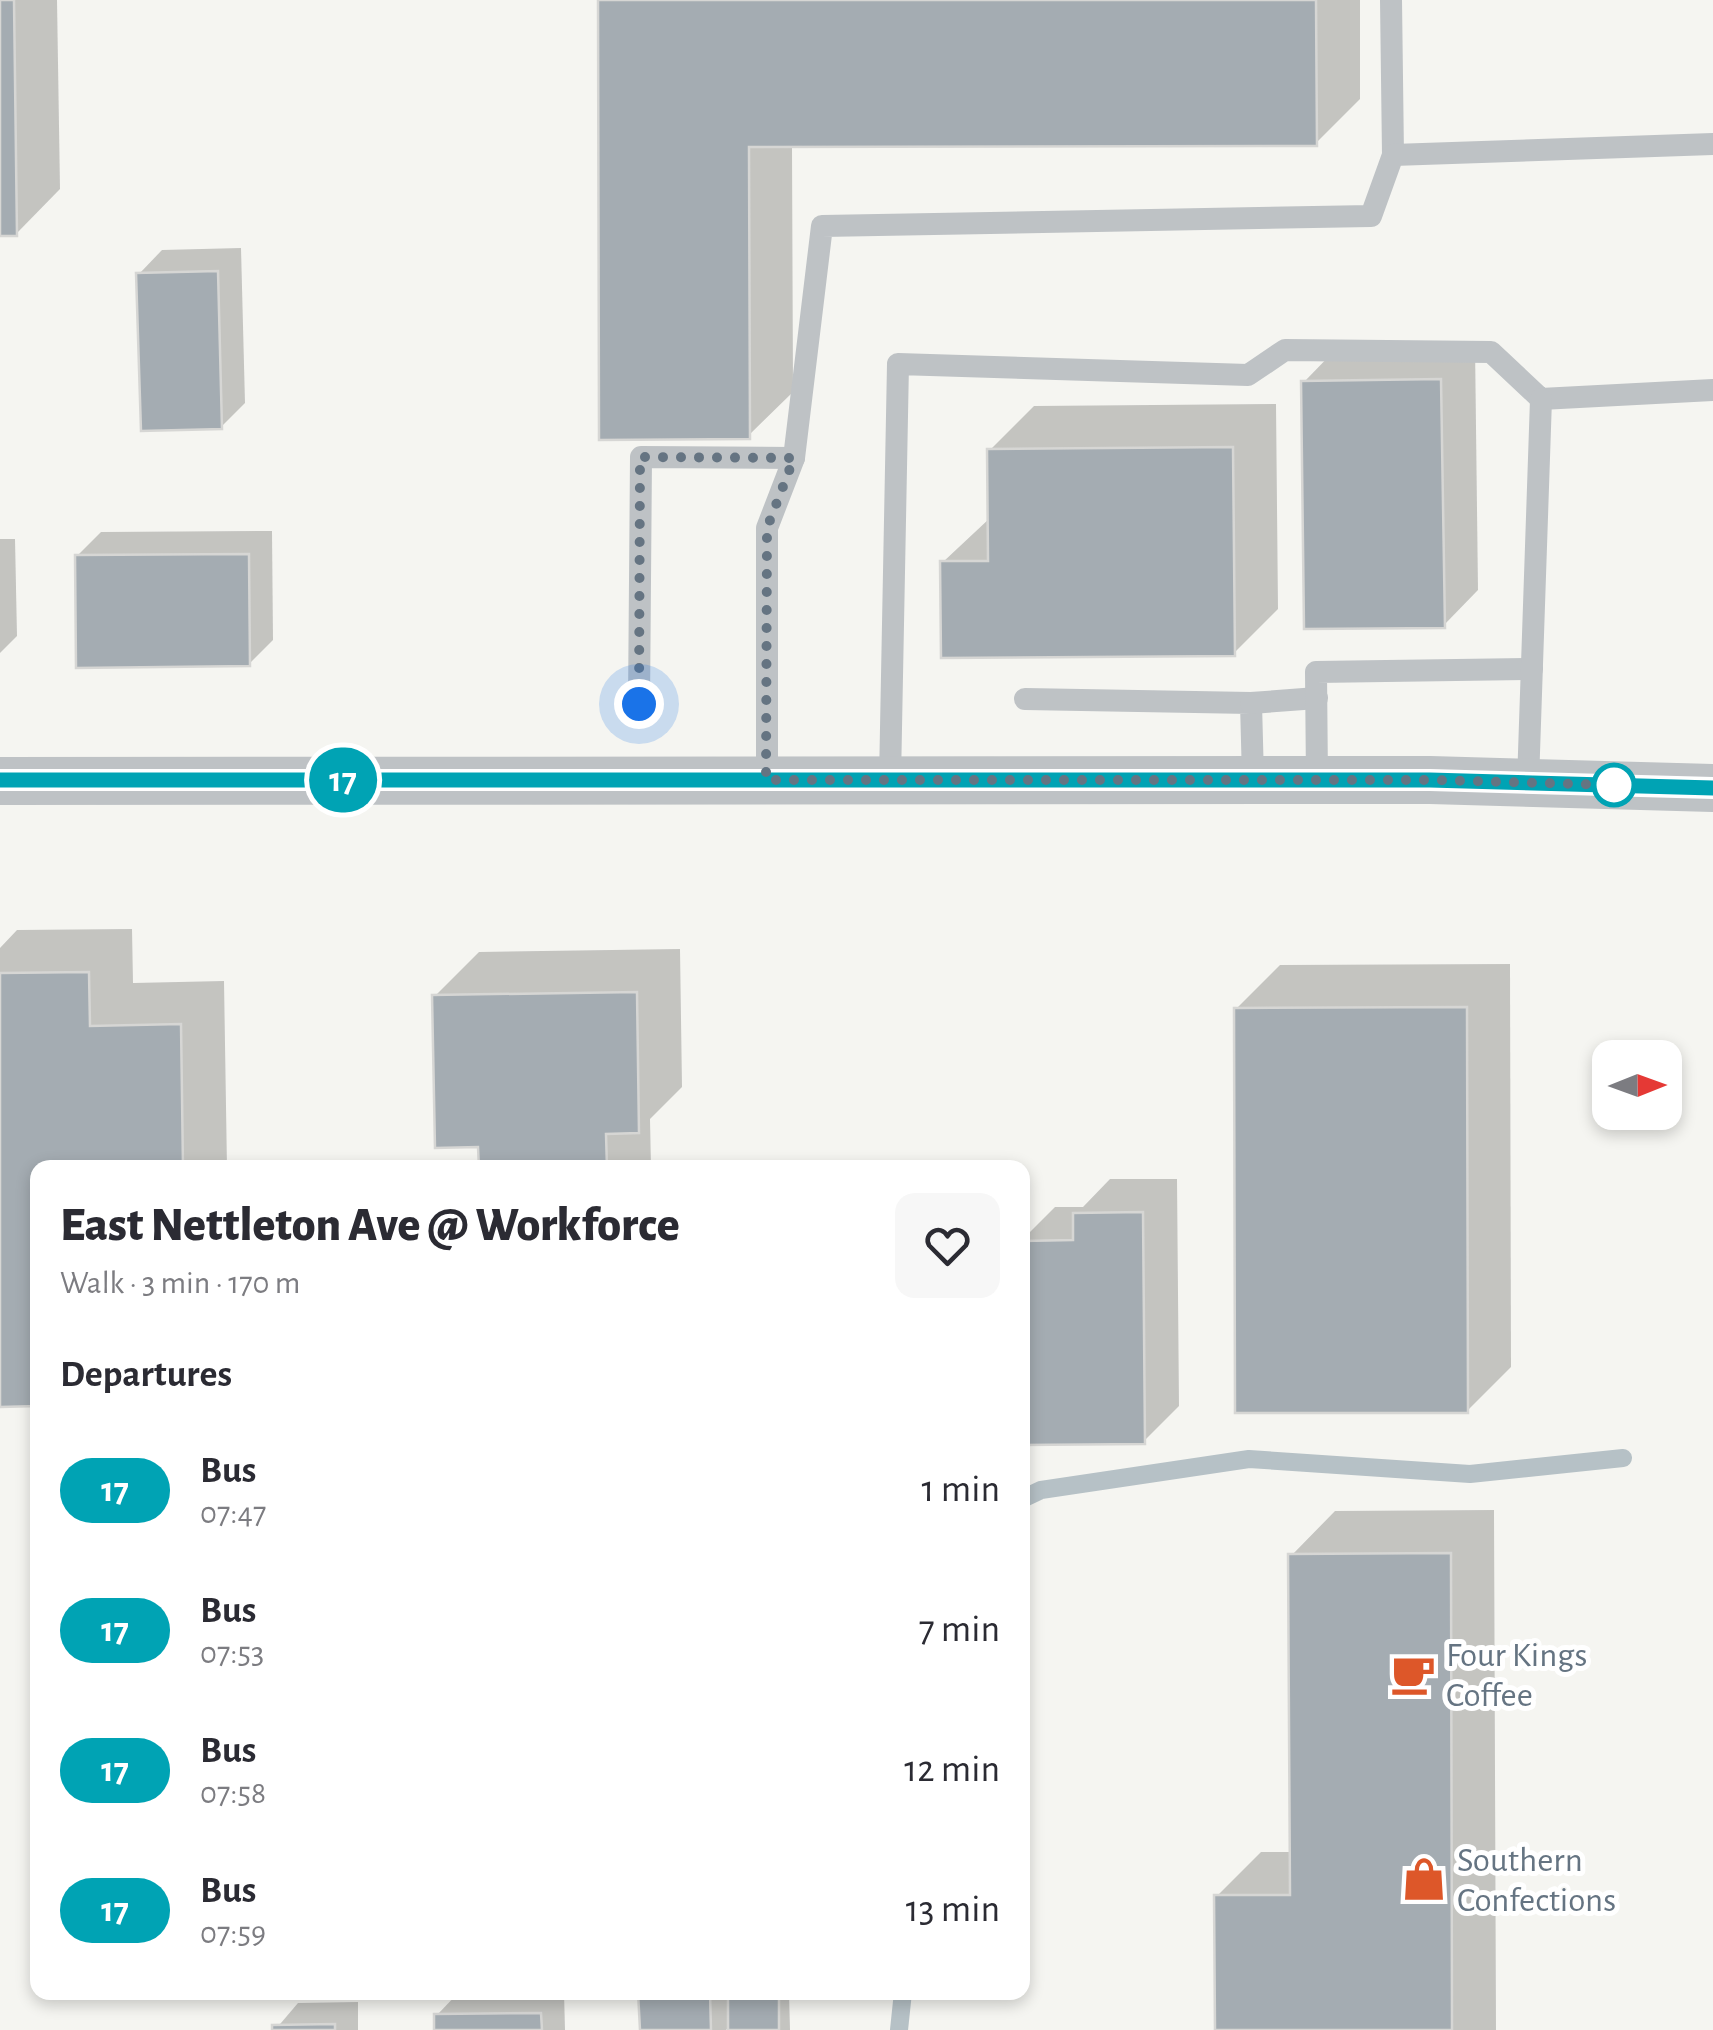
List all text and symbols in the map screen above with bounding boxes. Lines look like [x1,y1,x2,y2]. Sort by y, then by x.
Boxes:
your location [614,679,664,729]
line badge: 17 [298,748,388,812]
text: 17 [329,763,357,798]
unlabelled marker [1593,764,1635,806]
north arrow [1592,1040,1682,1130]
map controls [1592,1040,1682,1130]
button: heart [895,1193,1000,1298]
text: East Nettleton Ave @ Workforce [60,1202,680,1250]
text: Walk · 3 min · 170 m [60,1267,300,1299]
text: Departures [60,1356,232,1394]
text: Bus [200,1452,256,1490]
text: 1 min [921,1471,1000,1509]
text: 17 [101,1473,129,1508]
text: 07:47 [200,1497,266,1529]
text: Bus [200,1592,256,1630]
text: 7 min [919,1611,1000,1649]
text: 17 [101,1613,129,1648]
text: 07:53 [200,1637,264,1669]
place label: Four Kings Coffee [1446,1638,1587,1713]
cafe icon: Four Kings Coffee [1389,1650,1437,1698]
text: Bus [200,1732,256,1770]
text: 12 min [904,1751,1000,1789]
text: 17 [101,1753,129,1788]
text: 07:58 [200,1777,266,1809]
place label: Southern Confections [1457,1843,1616,1918]
shop icon: Southern Confections [1400,1855,1448,1903]
text: Bus [200,1872,256,1910]
text: 13 min [906,1891,1000,1929]
text: 17 [101,1893,129,1928]
text: 07:59 [200,1917,266,1949]

